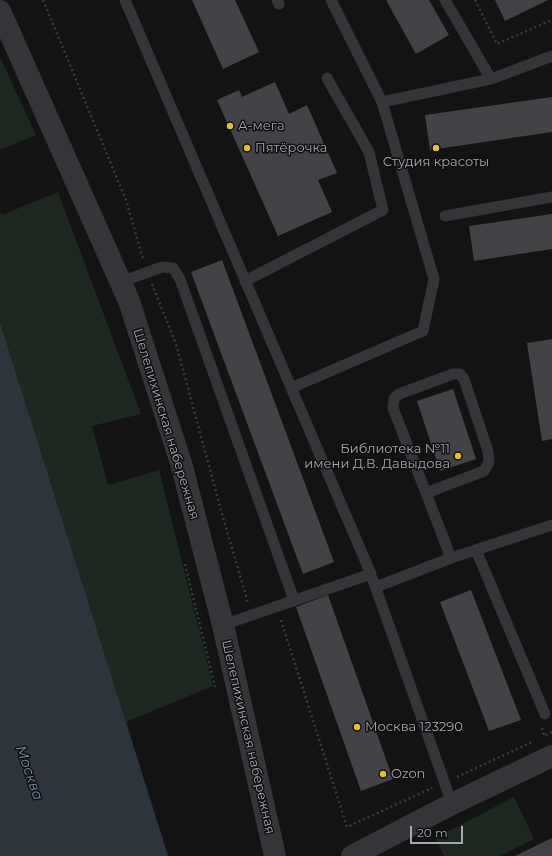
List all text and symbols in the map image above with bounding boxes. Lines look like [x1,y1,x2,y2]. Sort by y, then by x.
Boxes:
place label: А-мега [238,118,284,134]
marker: А-мега [225,121,235,131]
place label: Пятёрочка [255,140,327,156]
marker: Пятёрочка [242,143,252,153]
marker: Студия красоты [431,143,441,153]
place label: Студия красоты [383,154,489,170]
street label: Шелепихинская набережная [129,327,203,521]
place label: Библиотека №11 имени Д.В. Давыдова [304,441,450,472]
marker: Библиотека №11 имени Д.В. Давыдова [453,451,463,461]
street label: Шелепихинская набережная [218,638,278,836]
place label: Москва 123290 [365,719,463,735]
marker: Москва 123290 [352,722,362,732]
water label: Москва [12,743,46,803]
place label: Ozon [391,766,425,782]
marker: Ozon [378,769,388,779]
scale bar [412,818,465,844]
text: 20 m [417,825,448,840]

